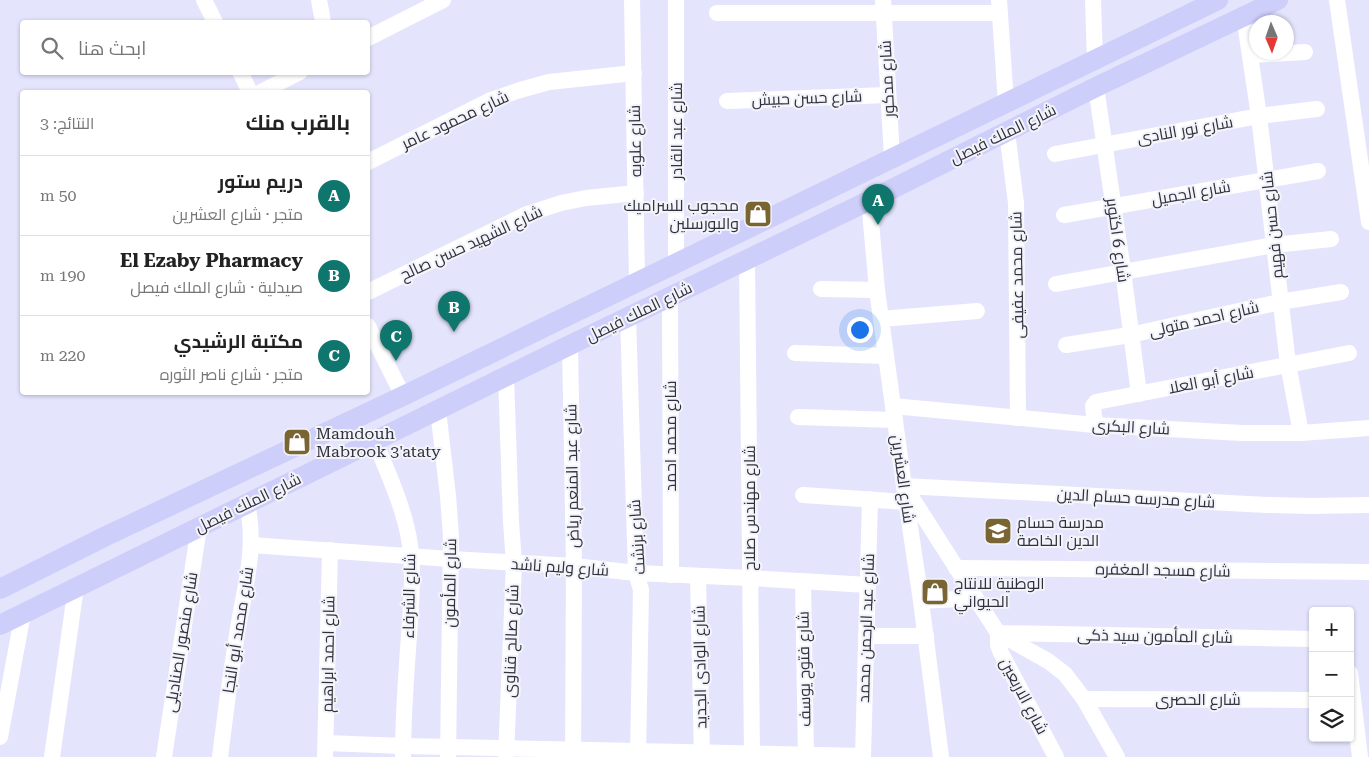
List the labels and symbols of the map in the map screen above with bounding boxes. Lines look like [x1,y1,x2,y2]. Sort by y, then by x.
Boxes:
north arrow [1249,15,1294,60]
street label: شارع مدكور [875,40,901,119]
street label: شارع عبد القادر [667,82,688,181]
street label: شارع محمود عامر [397,87,512,155]
street label: شارع حسن حبيش [751,87,863,111]
street label: شارع الملك فيصل [947,100,1060,170]
street label: شارع علوبه [625,105,647,177]
street label: شارع نور النادى [1136,112,1235,150]
street label: شارع حسن فهيم [1257,170,1289,280]
street label: شارع الجميل [1150,177,1232,211]
pin: A [862,184,894,225]
street label: شارع 6 اكتوبر [1101,195,1133,284]
place label: محجوب للسراميك والبورسلين [624,196,739,234]
shop icon: محجوب للسراميك والبورسلين [743,199,773,229]
street label: شارع الشهيد حسن صالح [397,202,546,286]
street label: شارع محمد عفيفى [1006,211,1030,339]
street label: شارع الملك فيصل [583,278,696,348]
pin: B [438,291,470,332]
street label: شارع احمد متولى [1147,297,1261,343]
your location [847,317,873,343]
pin: C [380,320,412,361]
street label: شارع أبو العلا [1167,362,1256,400]
street label: شارع محمد احمد [661,381,682,491]
street label: شارع عبد المنعم رياض [561,404,585,548]
street label: شارع البكرى [1091,415,1171,441]
place label: Mamdouh Mabrook 3'ataty [316,424,441,461]
shop icon: Mamdouh Mabrook 3'ataty [282,427,312,457]
street label: شارع العشرين [885,434,919,525]
street label: شارع مهندس صلاح [740,445,761,571]
street label: شارع الملك فيصل [192,469,305,539]
street label: شارع مدرسه حسام الدين [1056,484,1216,514]
street label: شارع برنشت [625,499,651,575]
place label: مدرسة حسام الدين الخاصة [1017,513,1104,551]
school or university icon: مدرسة حسام الدين الخاصة [983,516,1013,546]
street label: شارع المأمون [440,538,462,628]
street label: شارع الشرفاء [399,553,421,639]
street label: شارع عبد الرحمن محمد [854,553,880,703]
street label: شارع وليم ناشد [510,554,610,582]
street label: شارع مسجد المغفره [1095,559,1231,583]
street label: شارع محمد أبو النجا [219,565,259,695]
street label: شارع منصور الصناديلى [161,570,203,714]
place label: الوطنية للانتاج الحيواني [954,574,1045,615]
shop icon: الوطنية للانتاج الحيواني [920,577,950,607]
street label: شارع صالح قناوى [500,584,524,698]
street label: شارع احمد ابراهيم [317,595,341,713]
street label: شارع الوادى الجديد [689,605,713,729]
street label: شارع فتوح يوسف [793,611,817,727]
street label: شارع المأمون سيد ذكى [1077,625,1233,649]
street label: شارع الاربعين [994,654,1052,739]
street label: شارع الحصرى [1155,690,1241,711]

